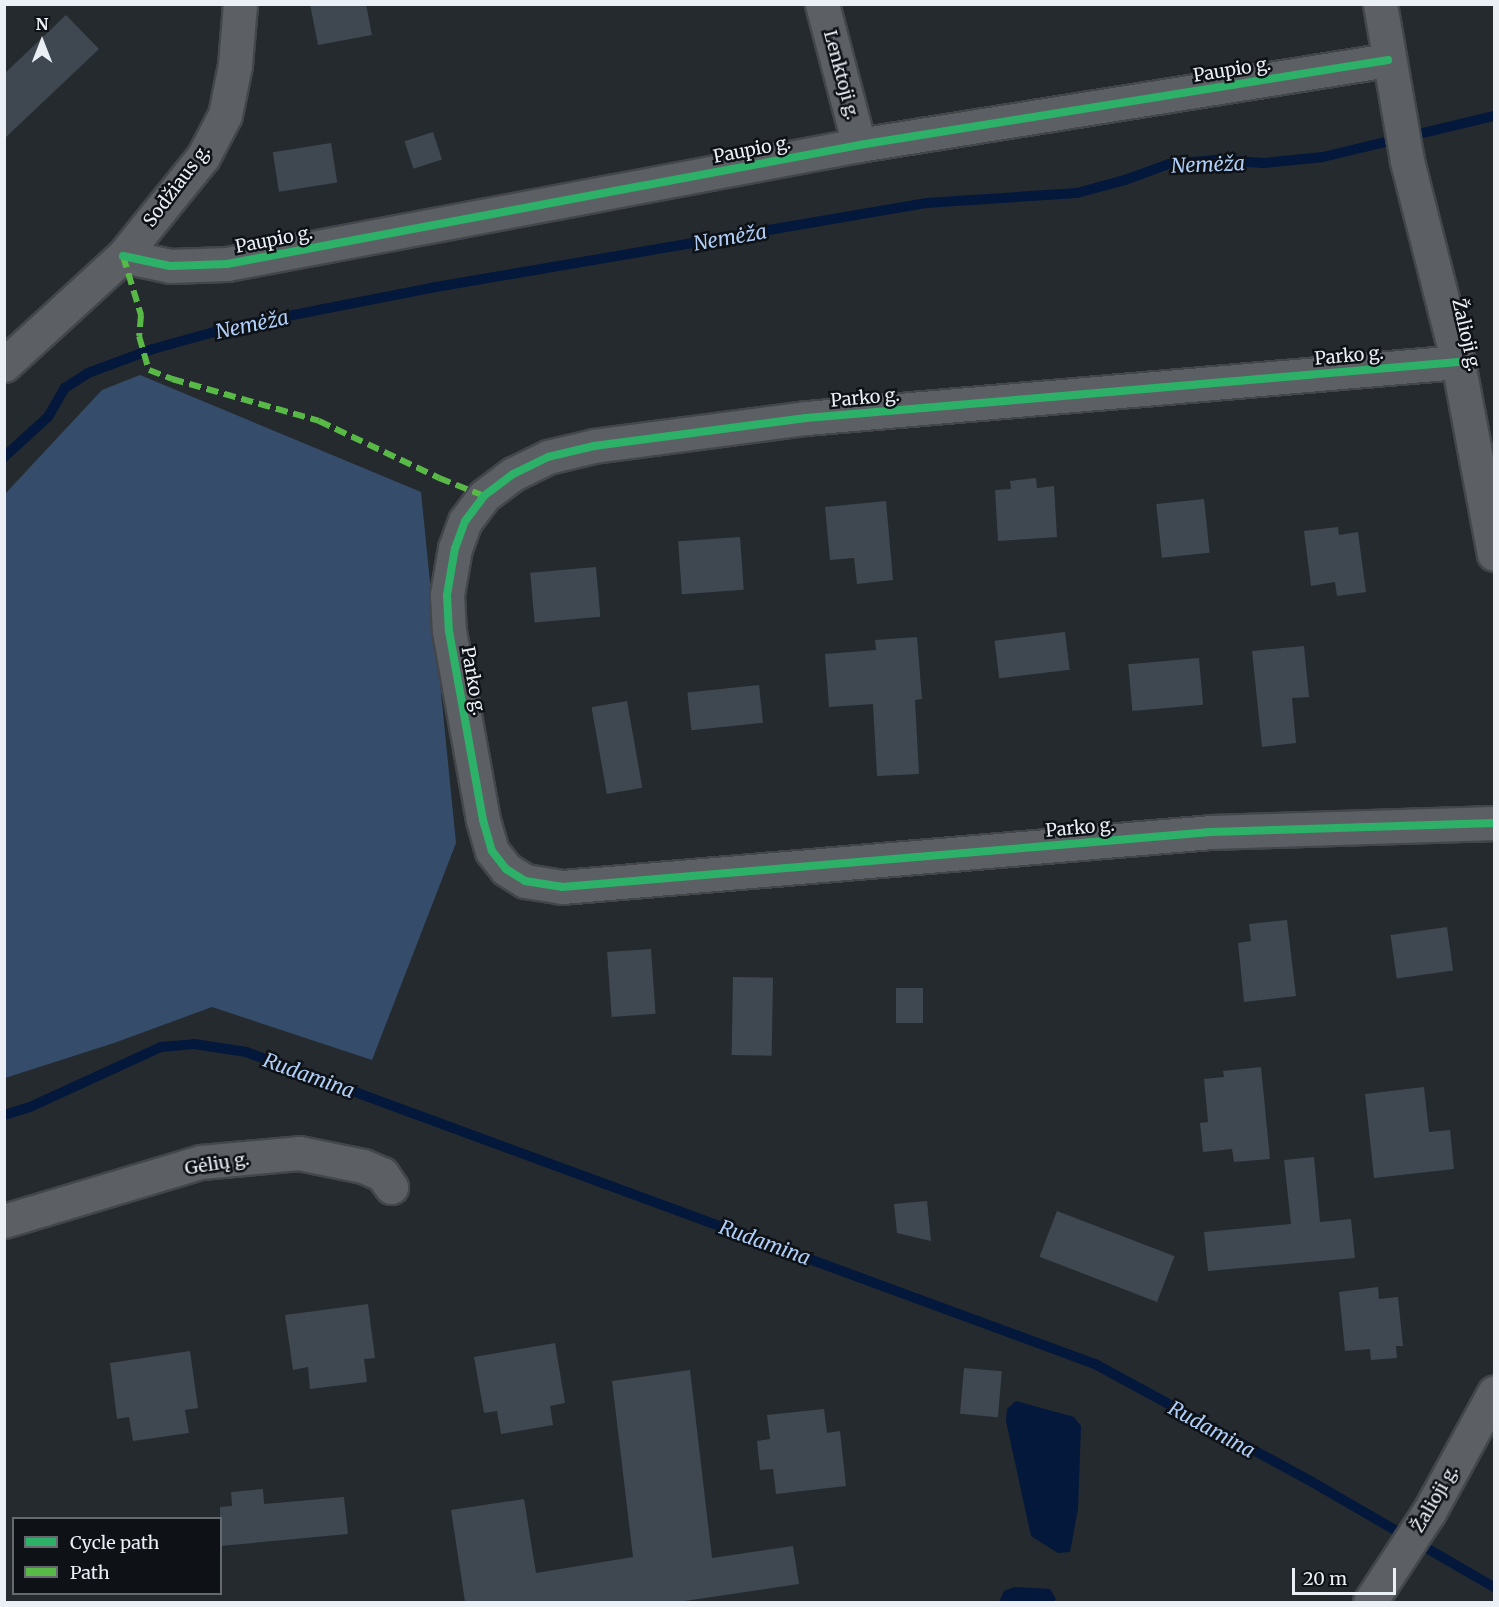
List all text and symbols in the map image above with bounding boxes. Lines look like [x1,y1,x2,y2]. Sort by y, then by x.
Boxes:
north arrow [12,12,72,72]
text: N [36,14,48,34]
street label: Lenktoji g. [819,28,863,122]
street label: Paupio g. [1192,53,1272,87]
street label: Paupio g. [711,132,793,168]
street label: Sodžiaus g. [139,141,215,231]
water label: Nemėža [1171,151,1245,177]
water label: Nemėža [691,219,769,255]
street label: Paupio g. [233,222,315,258]
street label: Žalioji g. [1447,297,1485,373]
water label: Nemėža [213,305,291,343]
street label: Parko g. [1313,342,1385,370]
street label: Parko g. [829,384,901,412]
street label: Parko g. [456,645,490,717]
street label: Parko g. [1044,814,1116,842]
water label: Rudamina [260,1047,358,1103]
street label: Gėlių g. [183,1148,251,1180]
water label: Rudamina [716,1214,814,1270]
water label: Rudamina [1164,1395,1260,1463]
street label: Žalioji g. [1407,1462,1463,1536]
legend [12,1517,222,1595]
text: Cycle path [70,1531,159,1554]
scale bar [1295,1556,1398,1594]
text: Path [70,1561,110,1584]
text: 20 m [1303,1567,1347,1590]

